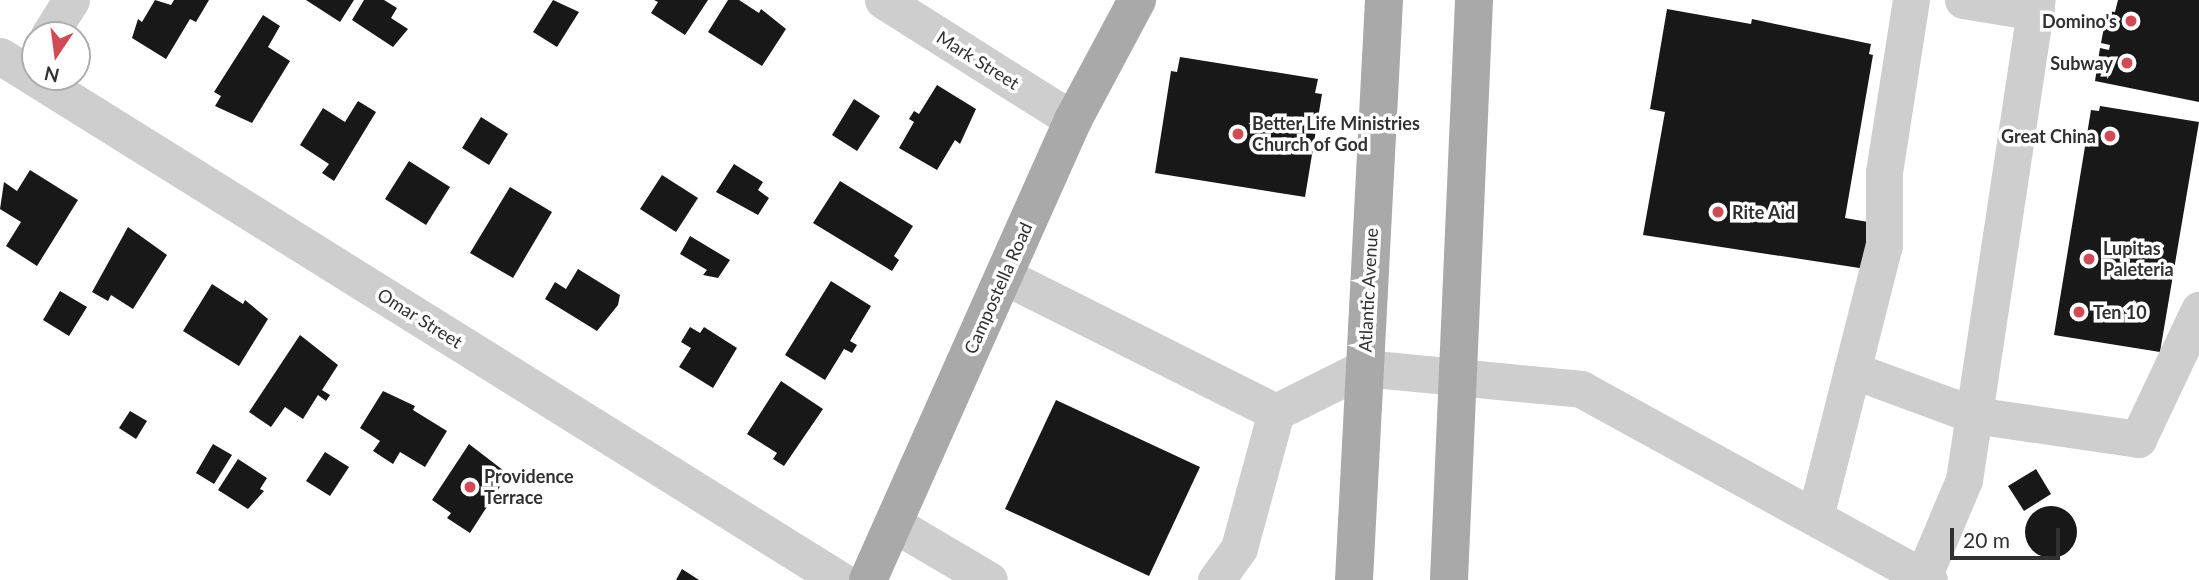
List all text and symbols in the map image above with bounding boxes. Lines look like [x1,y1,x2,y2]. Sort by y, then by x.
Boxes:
place label: Domino's [2042,10,2117,32]
marker: Domino's [2123,13,2139,29]
north arrow [21,21,91,91]
street label: Mark Street [933,26,1023,94]
place label: Subway [2050,52,2113,74]
marker: Subway [2119,55,2135,71]
text: N [42,62,61,88]
place label: Better Life Ministries Church of God [1252,113,1420,156]
place label: Great China [2001,125,2096,147]
marker: Better Life Ministries Church of God [1230,126,1246,142]
marker: Great China [2102,128,2118,144]
place label: Rite Aid [1732,201,1796,223]
marker: Rite Aid [1710,204,1726,220]
street label: Campostella Road [959,219,1037,357]
street label: Atlantic Avenue [1354,227,1382,353]
place label: Lupitas Paleteria [2103,238,2174,280]
marker: Lupitas Paleteria [2081,251,2097,267]
street label: Omar Street [373,283,467,353]
place label: Ten 10 [2093,301,2147,323]
marker: Ten 10 [2071,304,2087,320]
place label: Providence Terrace [484,466,574,508]
marker: Providence Terrace [462,479,478,495]
scale bar [1954,514,2064,558]
text: 20 m [1963,527,2010,552]

